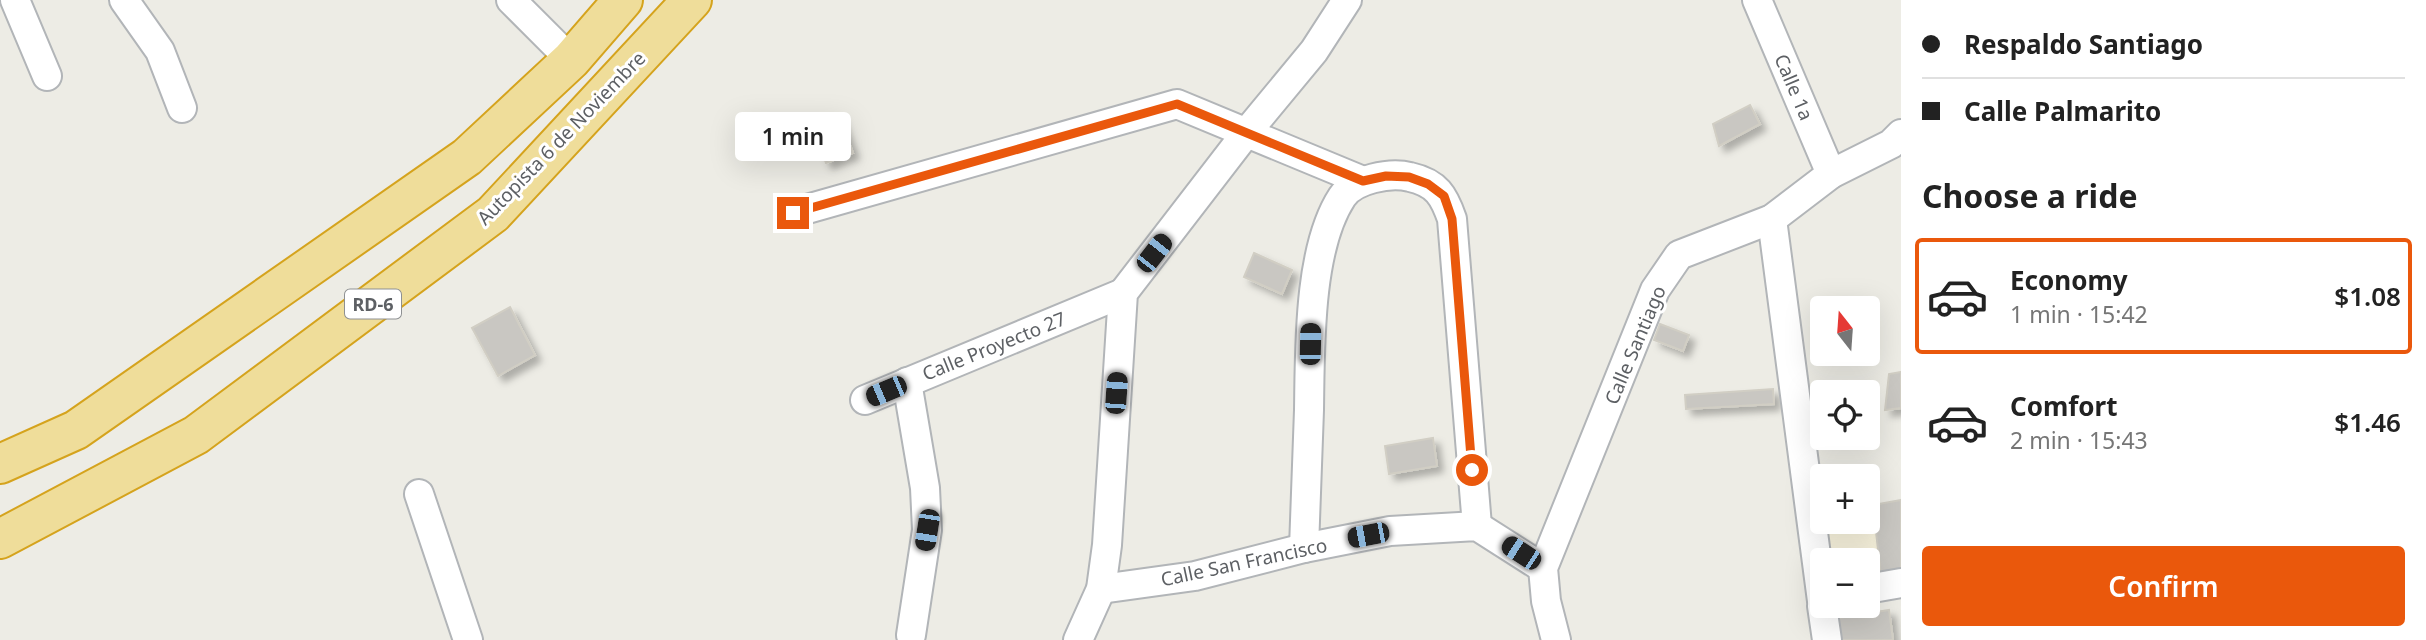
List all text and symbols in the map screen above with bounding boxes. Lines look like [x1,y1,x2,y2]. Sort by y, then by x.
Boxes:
text: Respaldo Santiago [1964,26,2203,62]
street label: Autopista 6 de Noviembre [471,46,651,230]
street label: Calle 1a [1768,50,1820,124]
text: Calle Palmarito [1964,93,2161,129]
callout: 1 min [735,111,851,160]
text: 1 min [762,120,824,152]
text: Choose a ride [1922,174,2138,217]
route end [777,197,809,229]
car [1133,230,1176,276]
text: Economy [2010,262,2128,298]
icon: car [1926,265,1989,328]
text: $1.08 [2334,278,2401,314]
street label: Calle Santiago [1598,282,1672,408]
road number: RD-6 [345,290,401,318]
north arrow [1810,296,1880,366]
map controls [1810,296,1880,618]
text: 1 min · 15:42 [2010,298,2148,330]
street label: Calle Proyecto 27 [918,305,1070,387]
car [1300,323,1321,365]
car [1105,371,1128,415]
car [863,373,910,409]
button: locate [1810,380,1880,450]
text: Comfort [2010,388,2118,424]
icon: car [1926,391,1989,454]
text: $1.46 [2334,404,2401,440]
text: 2 min · 15:43 [2010,424,2148,456]
route start [1456,454,1488,486]
button: + [1810,464,1880,534]
car [914,508,941,552]
car [1346,521,1391,549]
street label: Calle San Francisco [1158,532,1330,592]
car [1498,533,1545,573]
button: Confirm [1922,546,2405,626]
button: − [1810,548,1880,618]

